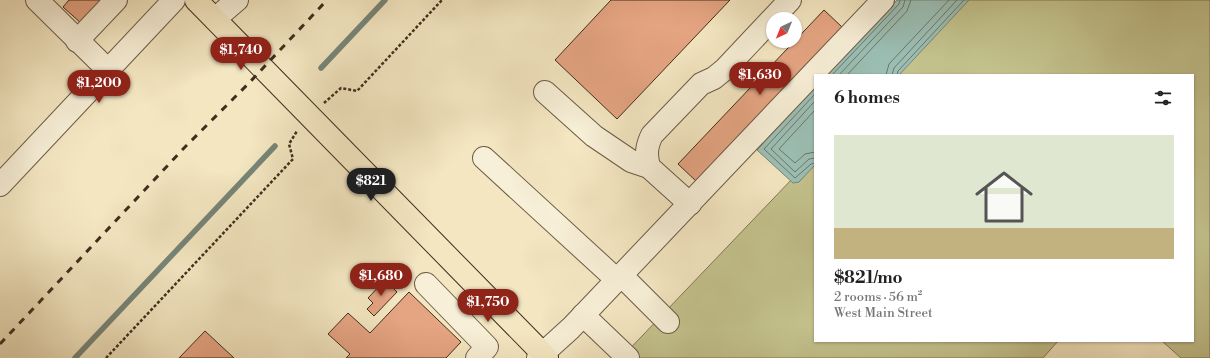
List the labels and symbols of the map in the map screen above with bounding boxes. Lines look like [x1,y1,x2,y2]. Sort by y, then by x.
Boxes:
north arrow [766,12,802,48]
pin: $1,740 [208,37,274,71]
pin: $1,630 [727,62,793,96]
pin: $1,200 [66,70,132,104]
pin: $821 [347,168,395,202]
pin: $1,680 [348,263,414,297]
pin: $1,750 [455,289,521,323]

